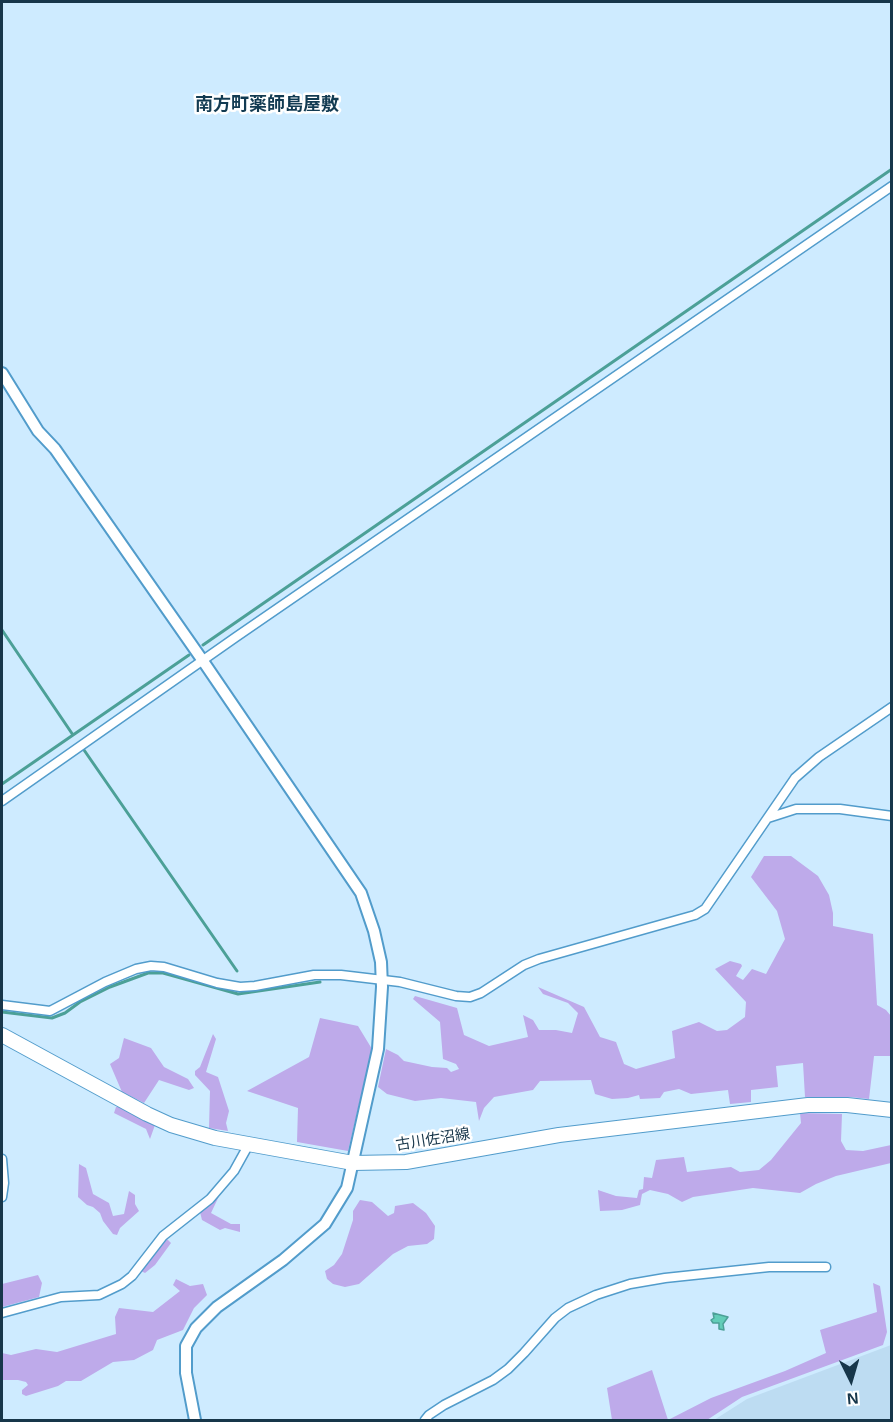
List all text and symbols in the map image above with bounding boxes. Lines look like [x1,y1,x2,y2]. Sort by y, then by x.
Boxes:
district label: 南方町薬師島屋敷 [195,94,339,116]
street label: 古川佐沼線 [395,1125,471,1155]
north arrow [821,1350,881,1410]
text: N [846,1389,859,1407]

